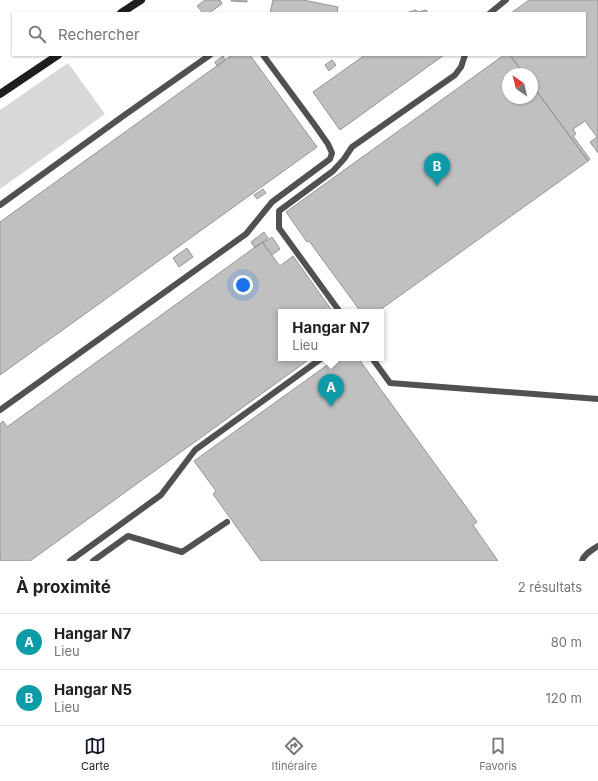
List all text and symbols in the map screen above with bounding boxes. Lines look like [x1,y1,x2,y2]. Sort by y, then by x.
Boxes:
search box [12,12,586,56]
icon: search [26,23,48,45]
text: Rechercher [58,25,140,44]
north arrow [502,68,538,104]
pin: B [424,153,450,186]
your location [233,275,253,295]
popup [278,309,384,361]
text: Hangar N7 [292,318,370,337]
text: Lieu [292,337,318,353]
pin: A [318,374,344,407]
text: À proximité [16,577,111,597]
text: 2 résultats [518,579,582,595]
text: Hangar N7 [54,624,131,643]
text: A [24,634,34,650]
text: 80 m [551,634,582,650]
text: Lieu [54,643,80,659]
text: Hangar N5 [54,680,132,699]
text: B [25,690,33,706]
text: 120 m [546,690,582,706]
text: Lieu [54,699,80,715]
tab: Carte [81,735,109,773]
tab: Itinéraire [272,735,317,773]
tab: Favoris [479,735,517,773]

